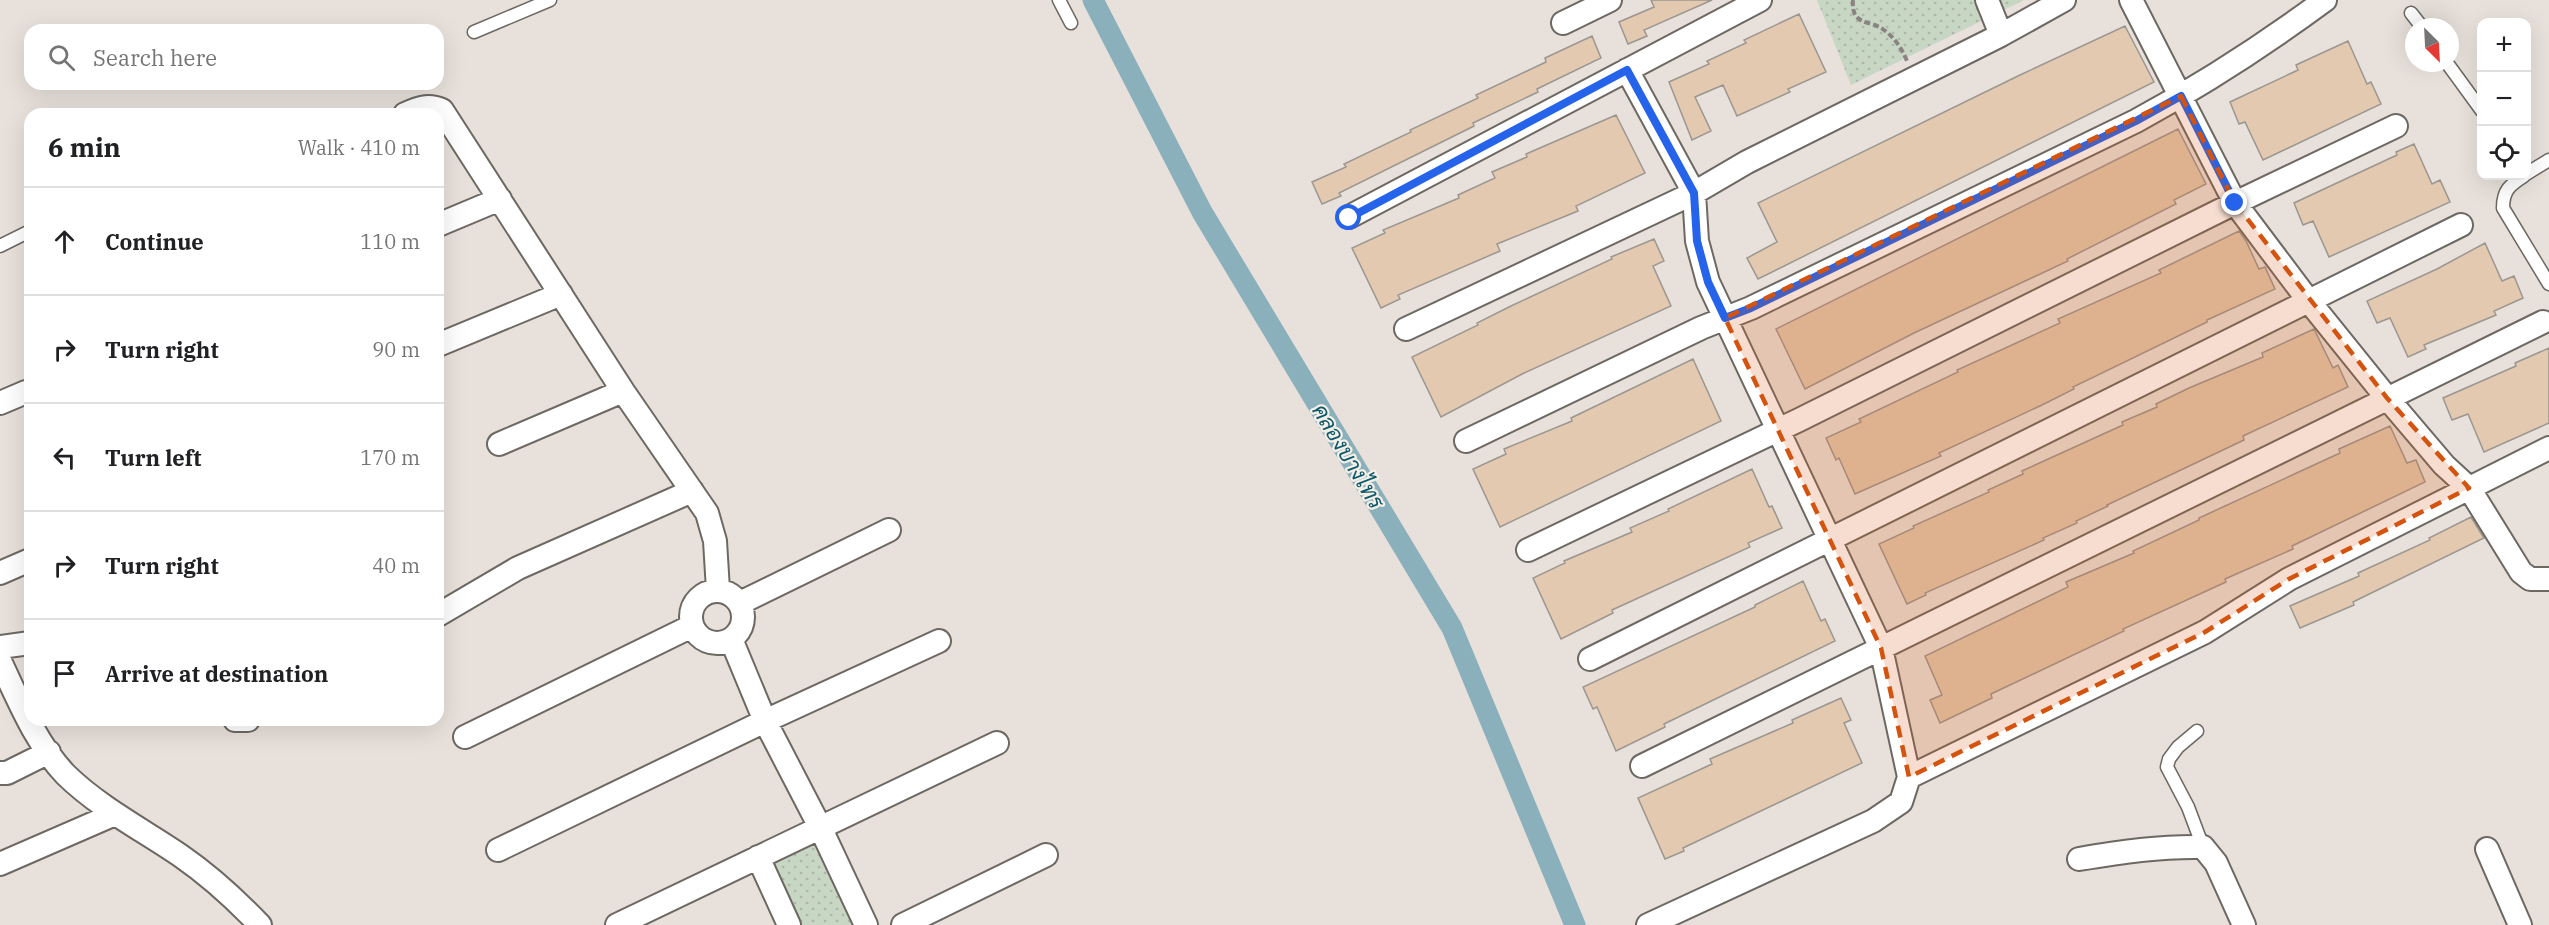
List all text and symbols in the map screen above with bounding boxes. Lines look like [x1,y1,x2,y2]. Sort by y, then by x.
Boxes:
north arrow [2405,18,2459,72]
map controls [2477,18,2531,180]
button: + [2477,18,2531,72]
search box [24,24,444,90]
icon: search [45,41,78,74]
text: Search here [93,43,217,72]
button: − [2477,72,2531,126]
button: locate [2477,126,2531,180]
text: 6 min [48,130,121,164]
text: Walk · 410 m [298,134,420,161]
route end [2221,189,2247,215]
route start [1335,204,1361,230]
icon: ahead [48,225,81,258]
text: Continue [105,227,204,256]
text: 110 m [360,228,420,255]
icon: right [48,333,81,366]
text: Turn right [105,335,219,364]
text: 90 m [372,336,420,363]
water label: คลองบางไทร [1306,398,1392,515]
icon: left [48,441,81,474]
text: Turn left [105,443,201,472]
text: 170 m [360,444,420,471]
icon: right [48,549,81,582]
text: Turn right [105,551,219,580]
text: 40 m [372,552,420,579]
icon: arrive [48,657,81,690]
text: Arrive at destination [105,659,328,688]

